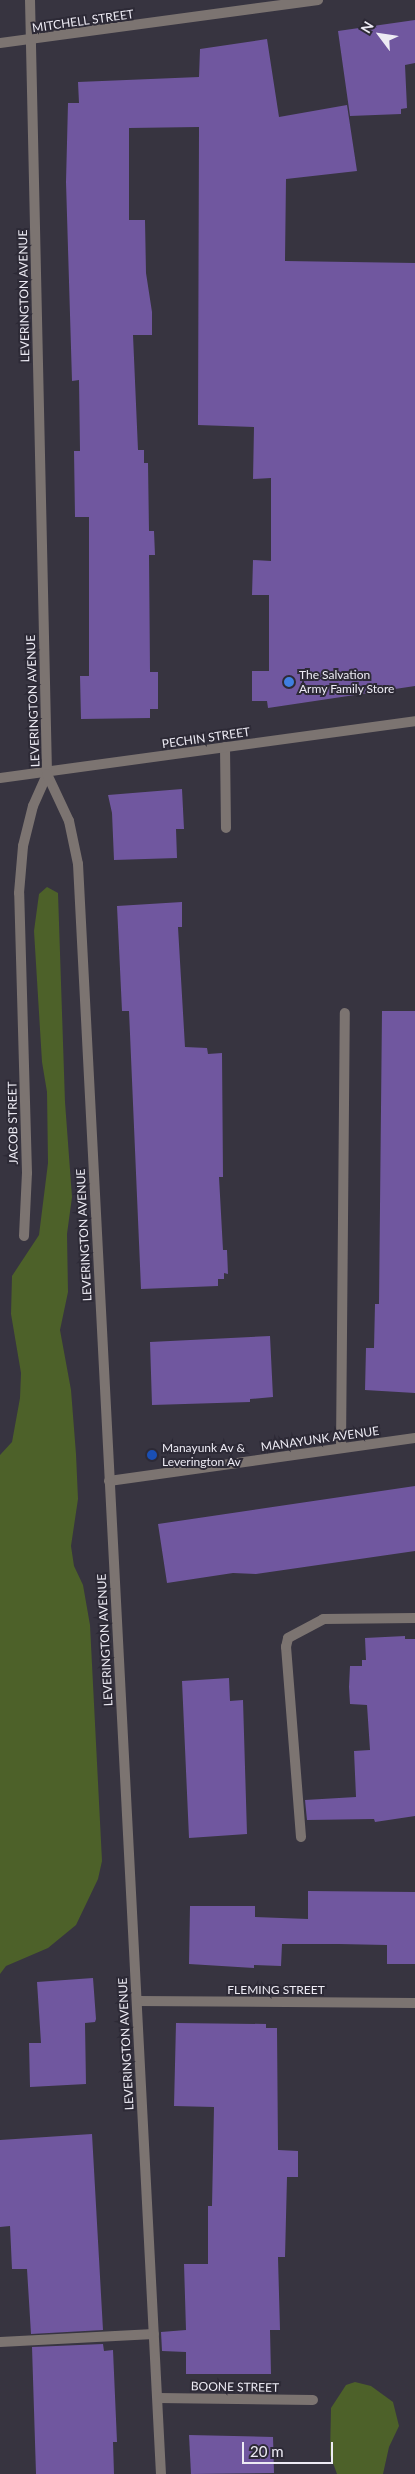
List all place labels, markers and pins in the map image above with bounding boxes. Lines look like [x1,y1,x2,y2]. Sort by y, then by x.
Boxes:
place label: The Salvation Army Family Store [299,668,395,696]
marker: The Salvation Army Family Store [283,676,295,688]
place label: Manayunk Av & Leverington Av [162,1441,246,1469]
marker: Manayunk Av & Leverington Av [146,1449,158,1461]

